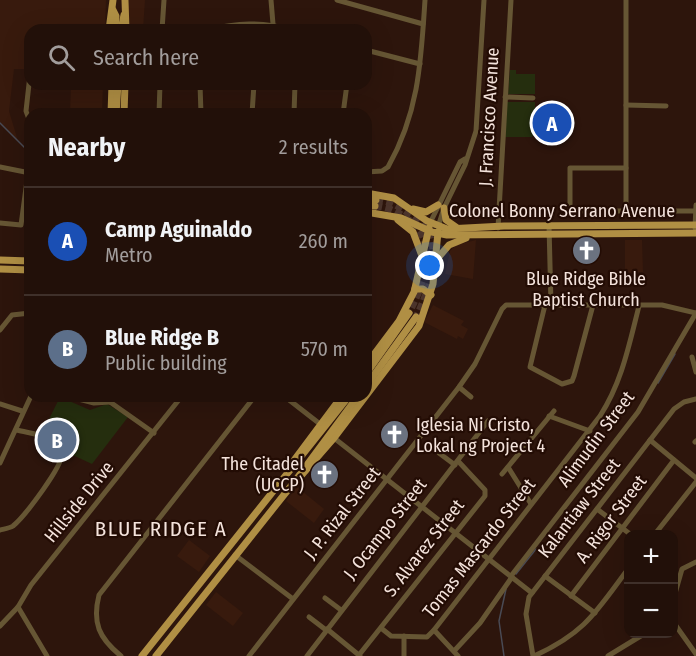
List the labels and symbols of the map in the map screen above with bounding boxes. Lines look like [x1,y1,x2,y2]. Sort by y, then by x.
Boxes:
street label: J. Francisco Avenue [474,47,504,187]
pin: A [532,100,572,146]
street label: Colonel Bonny Serrano Avenue [449,200,675,222]
church icon: Blue Ridge Bible Baptist Church [570,234,602,266]
your location [415,251,444,280]
place label: Blue Ridge Bible Baptist Church [526,268,646,311]
street label: Alimudin Street [553,387,639,491]
place label: Iglesia Ni Cristo, Lokal ng Project 4 [416,414,546,457]
pin: B [38,418,76,462]
church icon: Iglesia Ni Cristo, Lokal ng Project 4 [379,419,411,451]
place label: The Citadel (UCCP) [222,453,304,496]
street label: Kalantiaw Street [533,454,625,562]
street label: Hillside Drive [40,457,118,547]
church icon: The Citadel (UCCP) [309,458,341,490]
street label: J. P. Rizal Street [299,462,385,564]
street label: A. Rigor Street [571,471,651,567]
street label: J. Ocampo Street [339,474,431,584]
street label: Tomas Mascardo Street [418,474,540,622]
street label: S. Alvarez Street [379,495,469,601]
district label: BLUE RIDGE A [95,516,227,542]

